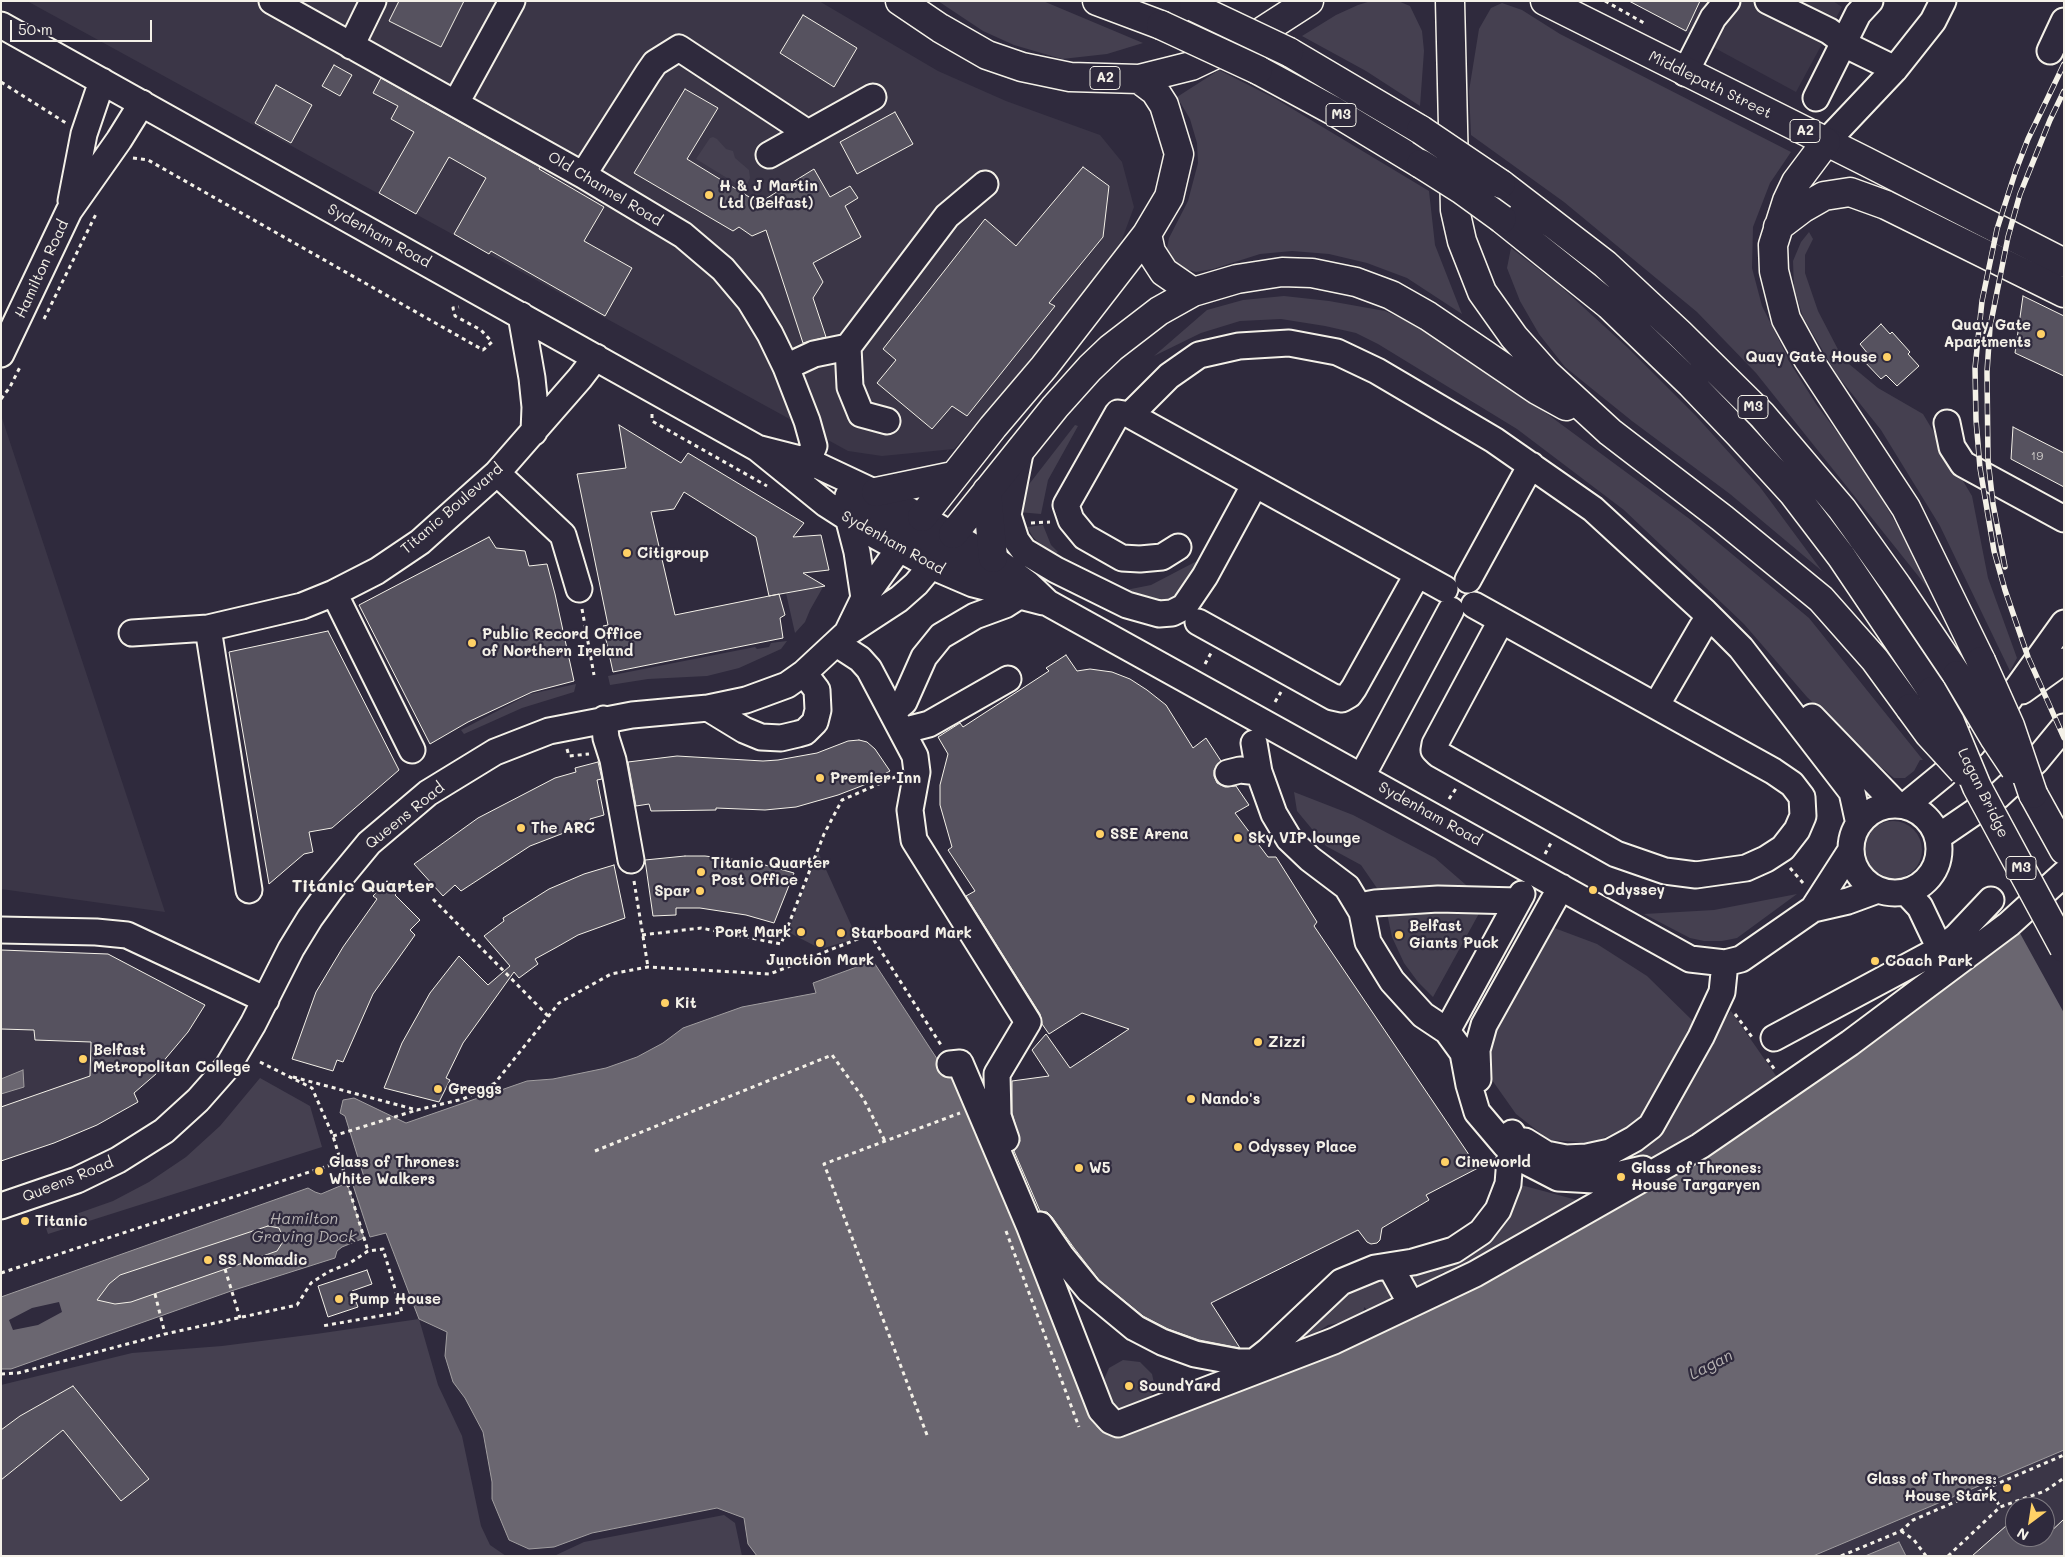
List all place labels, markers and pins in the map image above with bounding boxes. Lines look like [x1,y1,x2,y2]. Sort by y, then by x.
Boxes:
place label: H & J Martin Ltd (Belfast) [719,177,818,212]
marker: H & J Martin Ltd (Belfast) [703,189,715,201]
place label: Quay Gate Apartments [1944,316,2031,351]
marker: Quay Gate Apartments [2035,328,2047,340]
place label: Quay Gate House [1746,348,1877,366]
marker: Quay Gate House [1881,351,1893,363]
place label: Citigroup [637,544,709,562]
marker: Citigroup [621,547,633,559]
place label: Public Record Office of Northern Ireland [482,625,642,660]
marker: Public Record Office of Northern Ireland [466,637,478,649]
place label: Premier Inn [830,769,921,787]
marker: Premier Inn [814,772,826,784]
place label: The ARC [531,819,595,837]
marker: The ARC [515,822,527,834]
place label: SSE Arena [1110,825,1189,843]
marker: SSE Arena [1094,828,1106,840]
place label: Sky VIP lounge [1248,829,1360,847]
marker: Sky VIP lounge [1232,832,1244,844]
place label: Titanic Quarter Post Office [711,854,830,889]
marker: Titanic Quarter Post Office [695,866,707,878]
place label: Odyssey [1603,881,1665,899]
place label: Spar [654,882,690,900]
marker: Odyssey [1587,884,1599,896]
marker: Spar [694,885,706,897]
place label: Belfast Giants Puck [1409,917,1499,952]
place label: Port Mark [715,923,791,941]
place label: Starboard Mark [851,924,972,942]
marker: Port Mark [795,926,807,938]
marker: Starboard Mark [835,927,847,939]
marker: Belfast Giants Puck [1393,929,1405,941]
marker: Junction Mark [814,937,826,949]
place label: Junction Mark [766,951,874,969]
place label: Coach Park [1885,952,1973,970]
marker: Coach Park [1869,955,1881,967]
place label: Kit [675,994,697,1012]
marker: Kit [659,997,671,1009]
place label: Zizzi [1268,1033,1306,1051]
marker: Zizzi [1252,1036,1264,1048]
place label: Belfast Metropolitan College [93,1041,250,1076]
marker: Belfast Metropolitan College [77,1053,89,1065]
place label: Greggs [448,1080,502,1098]
marker: Greggs [432,1083,444,1095]
place label: Nando's [1201,1090,1260,1108]
marker: Nando's [1185,1093,1197,1105]
place label: Odyssey Place [1248,1138,1357,1156]
marker: Odyssey Place [1232,1141,1244,1153]
place label: Glass of Thrones: White Walkers [329,1153,460,1188]
place label: Cineworld [1455,1153,1531,1171]
marker: Cineworld [1439,1156,1451,1168]
place label: W5 [1089,1159,1111,1177]
place label: Glass of Thrones: House Targaryen [1631,1159,1762,1194]
marker: W5 [1073,1162,1085,1174]
marker: Glass of Thrones: White Walkers [313,1165,325,1177]
marker: Glass of Thrones: House Targaryen [1615,1171,1627,1183]
place label: Titanic [35,1212,87,1230]
marker: Titanic [19,1215,31,1227]
place label: SS Nomadic [218,1251,307,1269]
marker: SS Nomadic [202,1254,214,1266]
place label: Pump House [349,1290,441,1308]
marker: Pump House [333,1293,345,1305]
place label: SoundYard [1139,1377,1221,1395]
marker: SoundYard [1123,1380,1135,1392]
place label: Glass of Thrones: House Stark [1866,1470,1997,1505]
marker: Glass of Thrones: House Stark [2001,1482,2013,1494]

